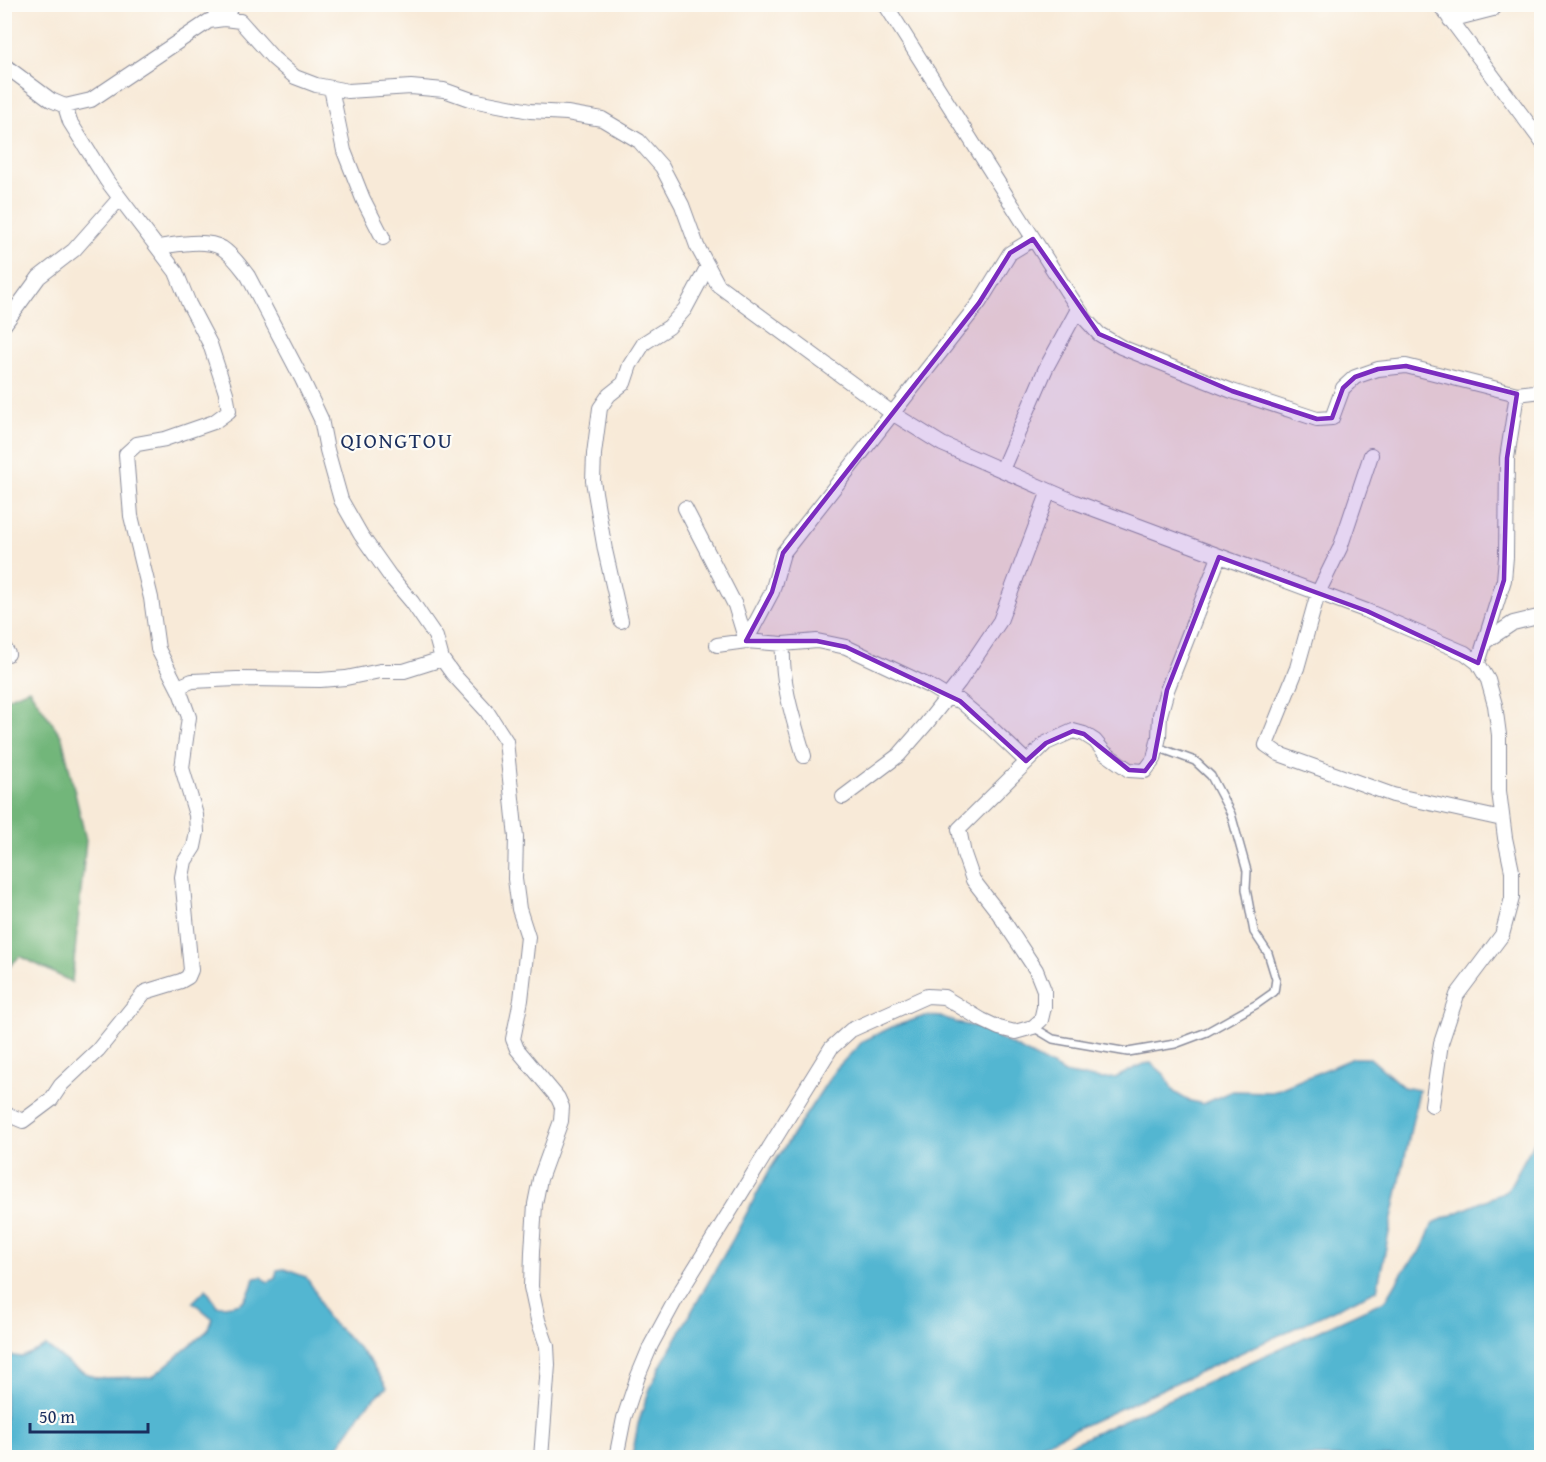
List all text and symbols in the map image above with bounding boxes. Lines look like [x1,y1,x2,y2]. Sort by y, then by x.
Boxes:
district label: QIONGTOU [340,424,454,456]
scale bar [30,1396,148,1434]
text: 50 m [39,1403,75,1430]

